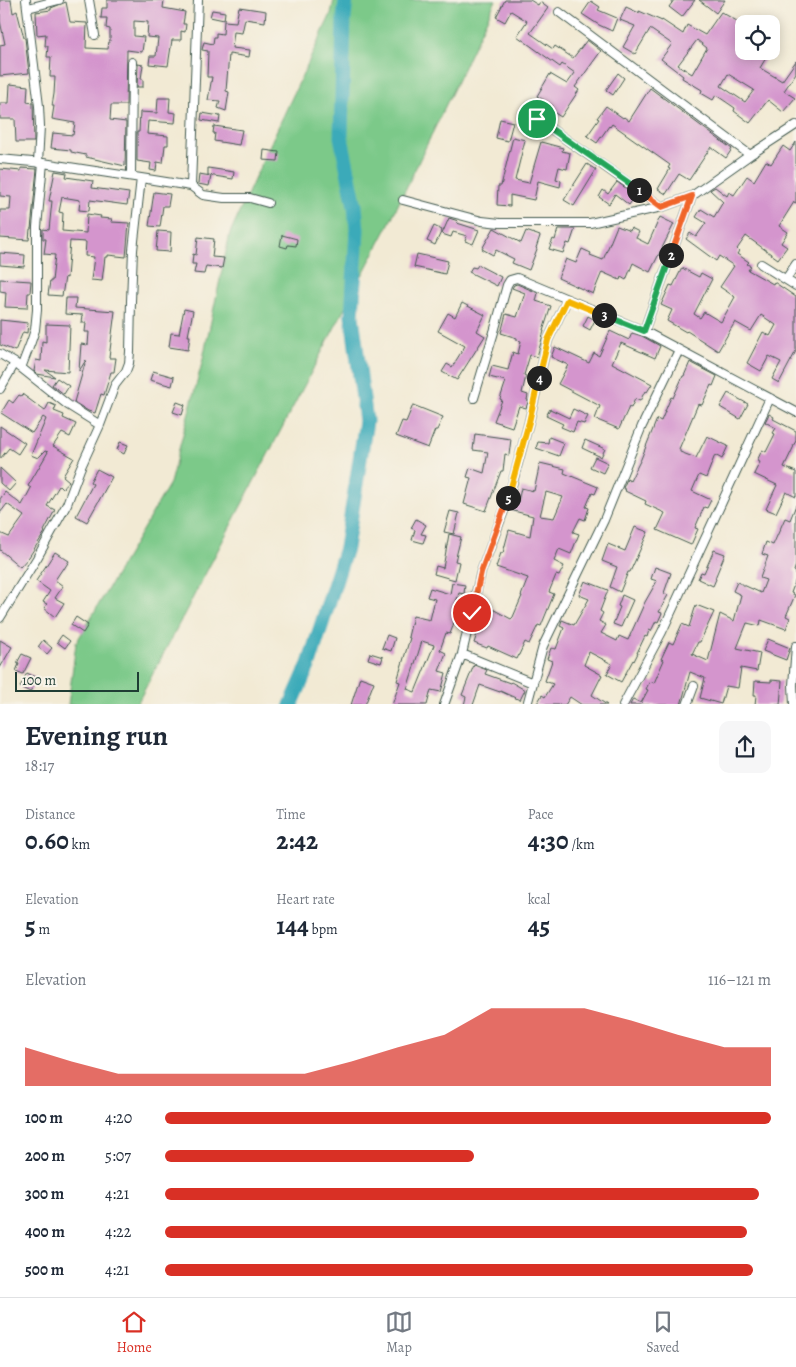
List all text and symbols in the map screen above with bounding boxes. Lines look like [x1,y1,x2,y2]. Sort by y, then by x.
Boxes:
map controls [735,15,780,60]
button: locate [735,15,780,60]
pin [516,98,558,140]
icon: arrive [523,105,551,133]
pin: 1 [626,178,652,202]
text: 1 [637,181,642,200]
pin: 2 [658,242,684,268]
text: 2 [668,246,675,265]
pin: 3 [592,302,616,328]
text: 3 [601,306,608,325]
pin: 4 [526,366,552,390]
text: 4 [536,369,543,388]
pin: 5 [496,486,520,510]
text: 5 [506,489,511,508]
pin [451,592,493,634]
icon: check [458,599,486,627]
scale bar [15,669,139,693]
text: 100 m [22,671,56,690]
text: Evening run [25,717,168,755]
button: share [719,721,771,773]
text: 18:17 [25,755,54,777]
text: Distance [25,805,75,824]
text: Time [276,805,305,824]
text: Pace [528,805,554,824]
text: 0.60 [25,824,69,858]
text: 2:42 [276,824,318,858]
text: 4:30 [528,824,569,858]
text: km [69,835,90,854]
text: /km [569,835,595,854]
text: Elevation [25,890,79,909]
text: Heart rate [276,890,335,909]
text: kcal [528,890,550,909]
text: 5 [25,909,36,943]
text: 144 [276,909,309,943]
text: 45 [528,909,550,943]
text: m [36,920,50,939]
text: bpm [309,920,338,939]
text: Elevation [25,969,86,991]
text: 116–121 m [708,969,771,991]
text: 100 m [25,1107,63,1129]
text: 4:20 [105,1107,132,1129]
text: 200 m [25,1145,65,1167]
text: 5:07 [105,1145,131,1167]
text: 300 m [25,1183,64,1205]
text: 4:21 [105,1183,129,1205]
text: 400 m [25,1221,65,1243]
text: 4:22 [105,1221,131,1243]
text: 500 m [25,1259,64,1281]
text: 4:21 [105,1259,129,1281]
tab: Home [117,1308,152,1357]
tab: Map [385,1308,413,1357]
tab: Saved [646,1308,679,1357]

